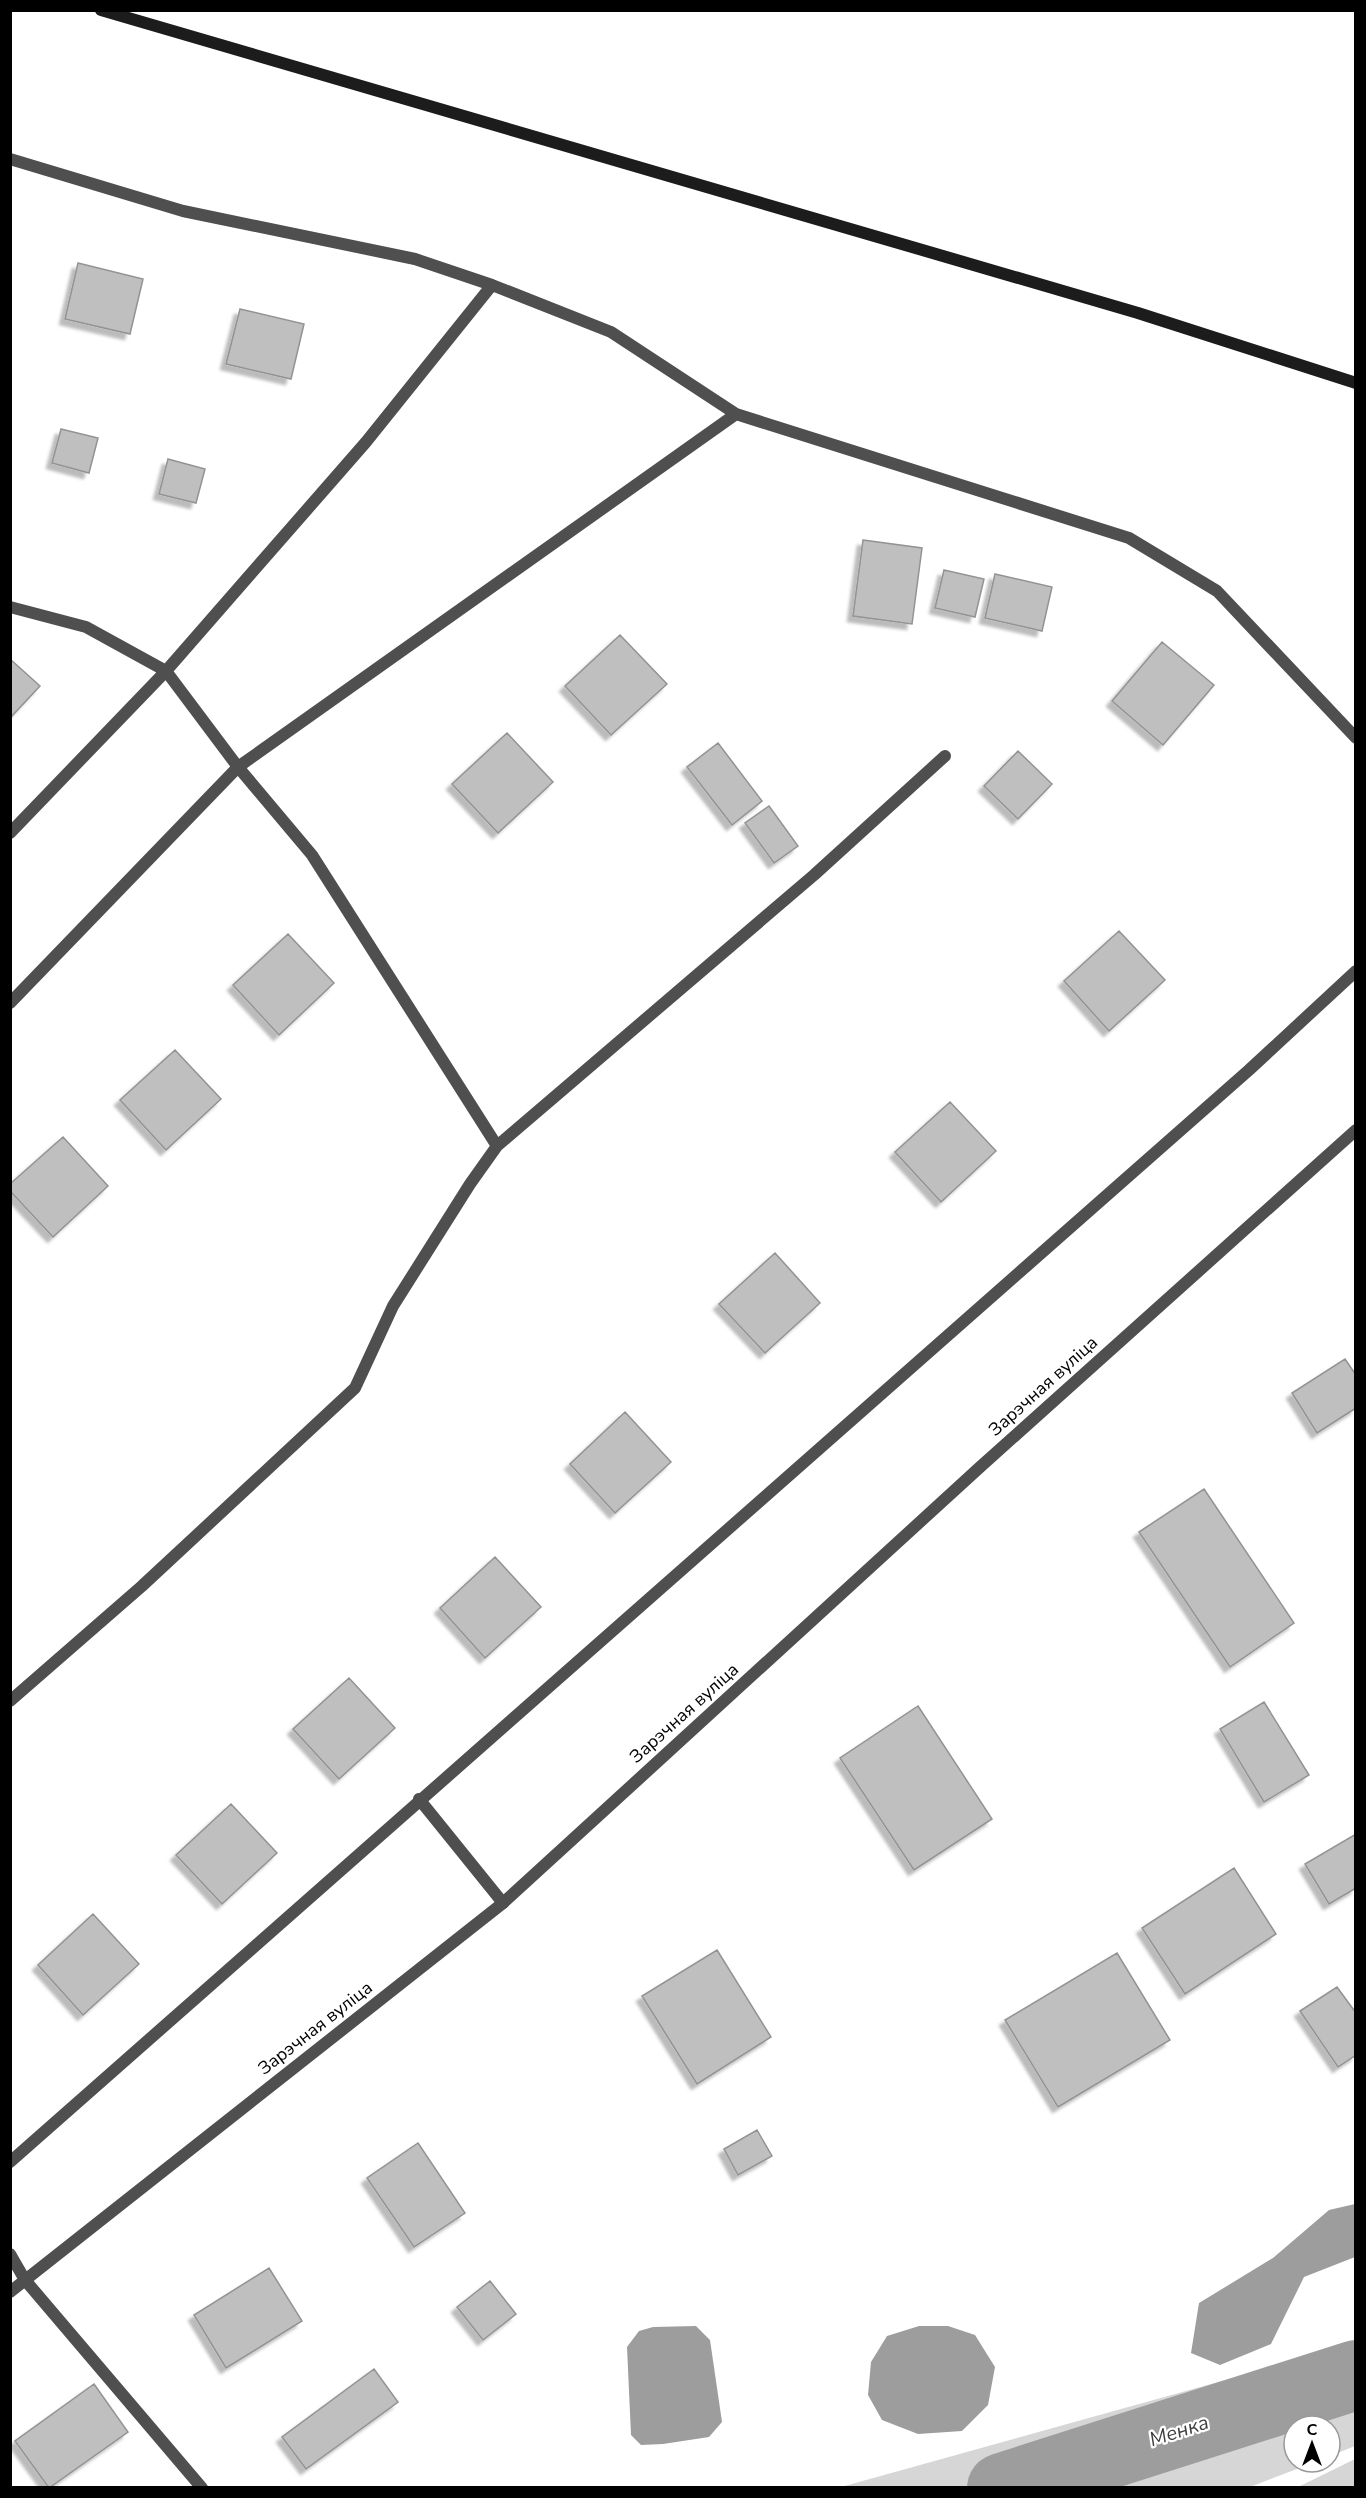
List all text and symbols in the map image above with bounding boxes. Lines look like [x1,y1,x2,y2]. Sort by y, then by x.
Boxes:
street label: Зарэчная вуліца [983,1331,1103,1441]
street label: Зарэчная вуліца [624,1658,744,1768]
street label: Зарэчная вуліца [253,1976,377,2080]
water label: Менка [1146,2409,1212,2453]
north arrow [1282,2414,1342,2474]
text: С [1307,2419,1318,2441]

